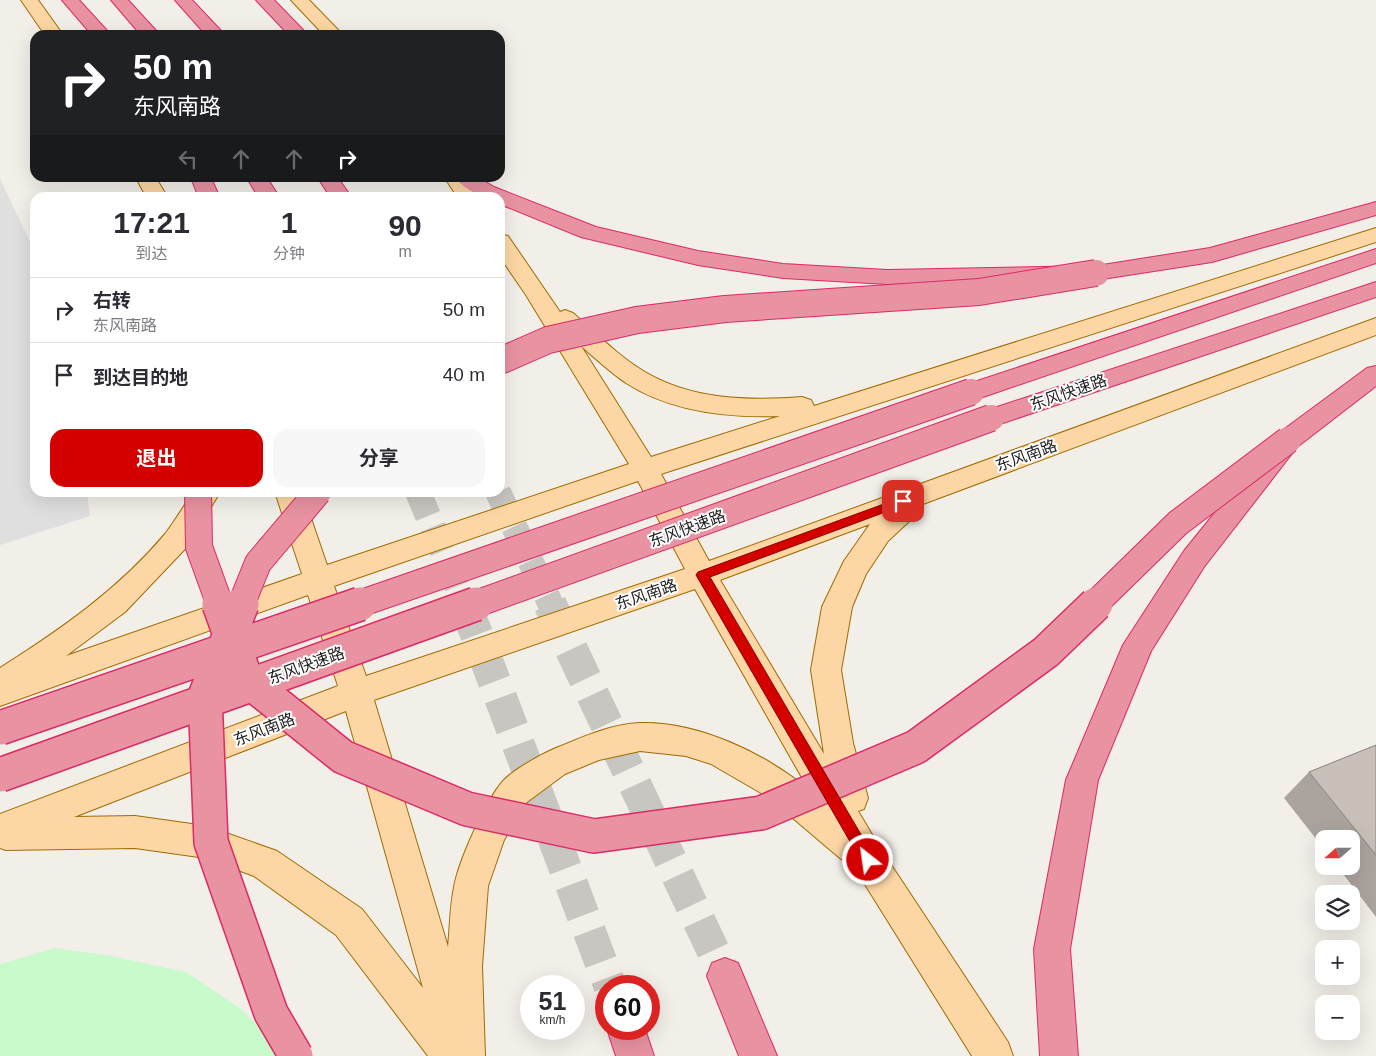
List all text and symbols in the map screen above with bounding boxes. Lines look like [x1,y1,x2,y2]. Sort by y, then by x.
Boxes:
text: 50 m [133,47,213,86]
icon: right [50,50,115,115]
text: 东风南路 [133,94,221,119]
icon: left [174,145,202,173]
icon: ahead [227,145,255,173]
icon: ahead [280,145,308,173]
icon: right [333,145,361,173]
text: 17:21 [113,206,190,239]
text: 1 [281,206,298,239]
text: 90 [388,209,422,242]
text: m [398,243,412,260]
text: 到达 [136,245,168,262]
text: 分钟 [273,245,305,262]
text: 右转 [93,290,131,311]
icon: right [50,296,78,324]
text: 50 m [443,299,485,320]
text: 东风南路 [93,317,157,334]
icon: arrive [50,361,78,389]
text: 40 m [443,364,485,385]
text: 到达目的地 [93,367,188,388]
street label: 东风快速路 [1028,371,1109,414]
button: 退出 [50,429,263,487]
button: 分享 [273,429,485,487]
street label: 东风南路 [993,437,1059,474]
pin [882,480,924,522]
icon: arrive [889,487,917,515]
street label: 东风快速路 [647,507,728,550]
street label: 东风南路 [613,576,679,613]
street label: 东风快速路 [266,644,347,687]
street label: 东风南路 [231,710,297,749]
north arrow [1315,830,1360,875]
map controls [1315,830,1360,1040]
position arrow [841,833,893,885]
button: layers [1315,885,1360,930]
button: + [1315,940,1360,985]
speed limit sign: 60 [595,975,660,1040]
text: 51 [539,987,566,1015]
button: − [1315,995,1360,1040]
text: km/h [539,1013,566,1027]

